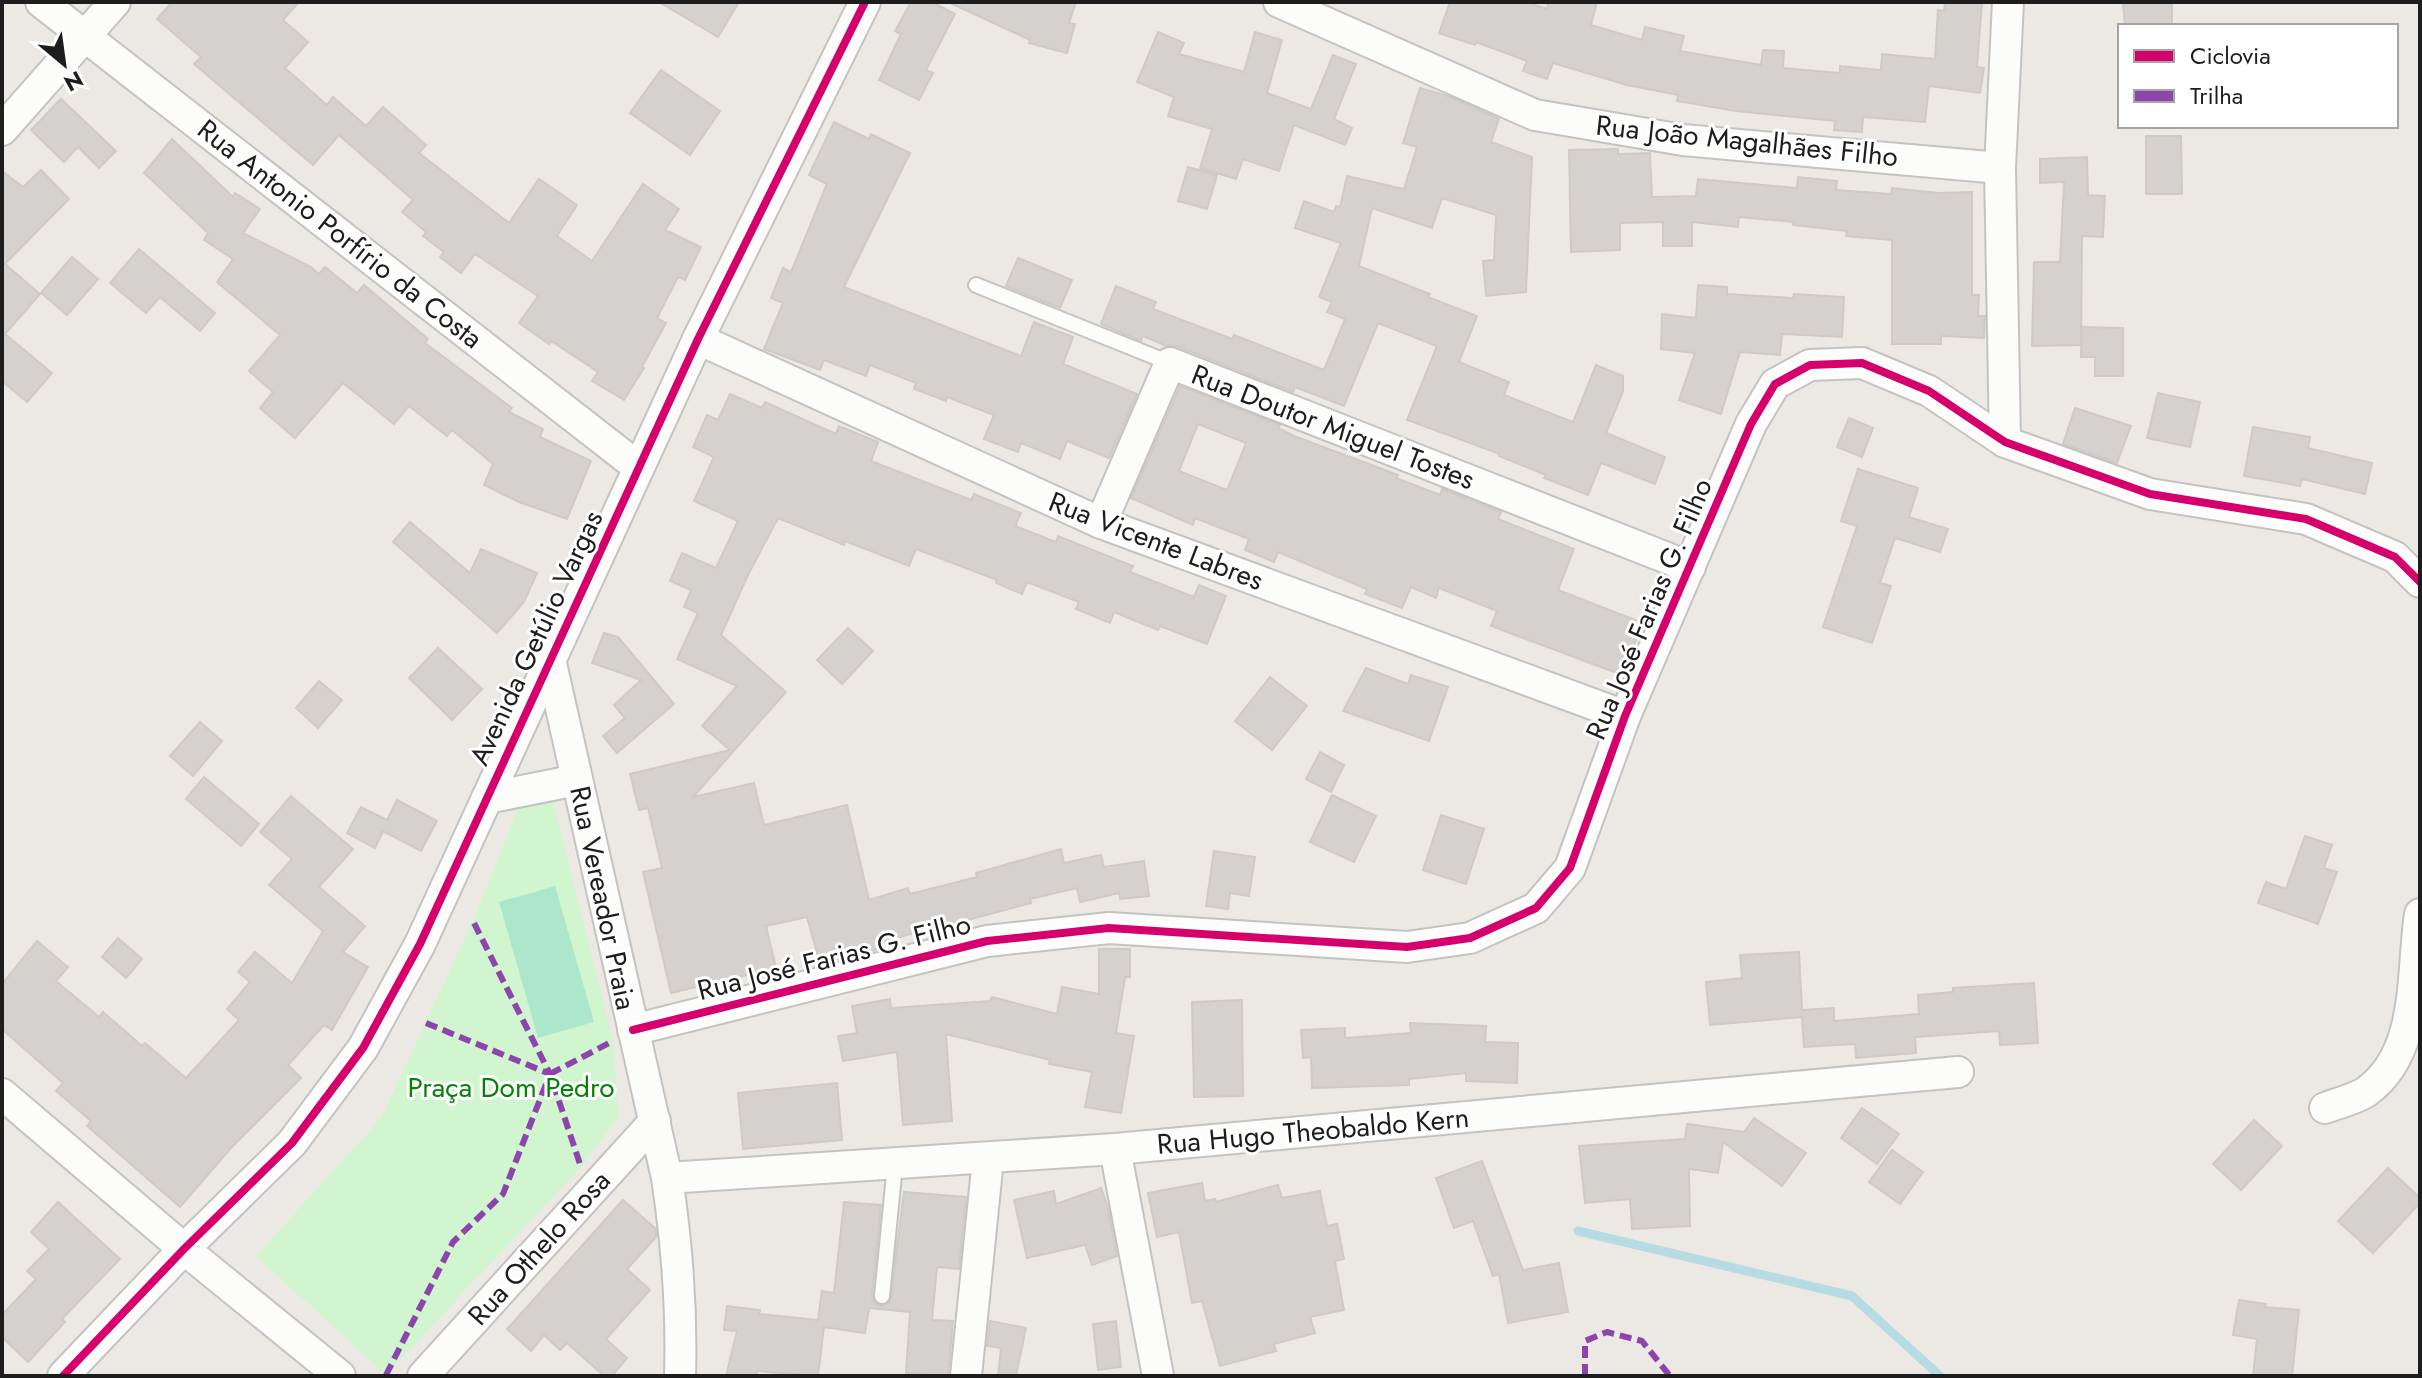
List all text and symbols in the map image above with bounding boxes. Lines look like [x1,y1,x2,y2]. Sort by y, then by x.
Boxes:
north arrow [24,24,104,104]
legend [2118,24,2398,128]
text: Ciclovia [2190,38,2271,73]
text: N [58,63,89,100]
text: Trilha [2190,78,2243,113]
street label: Rua João Magalhães Filho [1594,105,1900,177]
street label: Rua Antonio Porfírio da Costa [189,109,491,359]
street label: Rua Doutor Miguel Tostes [1185,354,1481,500]
street label: Rua José Farias G. Filho [1575,472,1723,746]
street label: Rua Vicente Labres [1043,481,1269,601]
street label: Avenida Getúlio Vargas [459,504,613,772]
street label: Rua Vereador Praia [559,782,647,1014]
street label: Rua José Farias G. Filho [693,903,975,1011]
park label: Praça Dom Pedro [407,1067,615,1108]
street label: Rua Hugo Theobaldo Kern [1155,1097,1471,1165]
street label: Rua Othelo Rosa [458,1161,620,1335]

